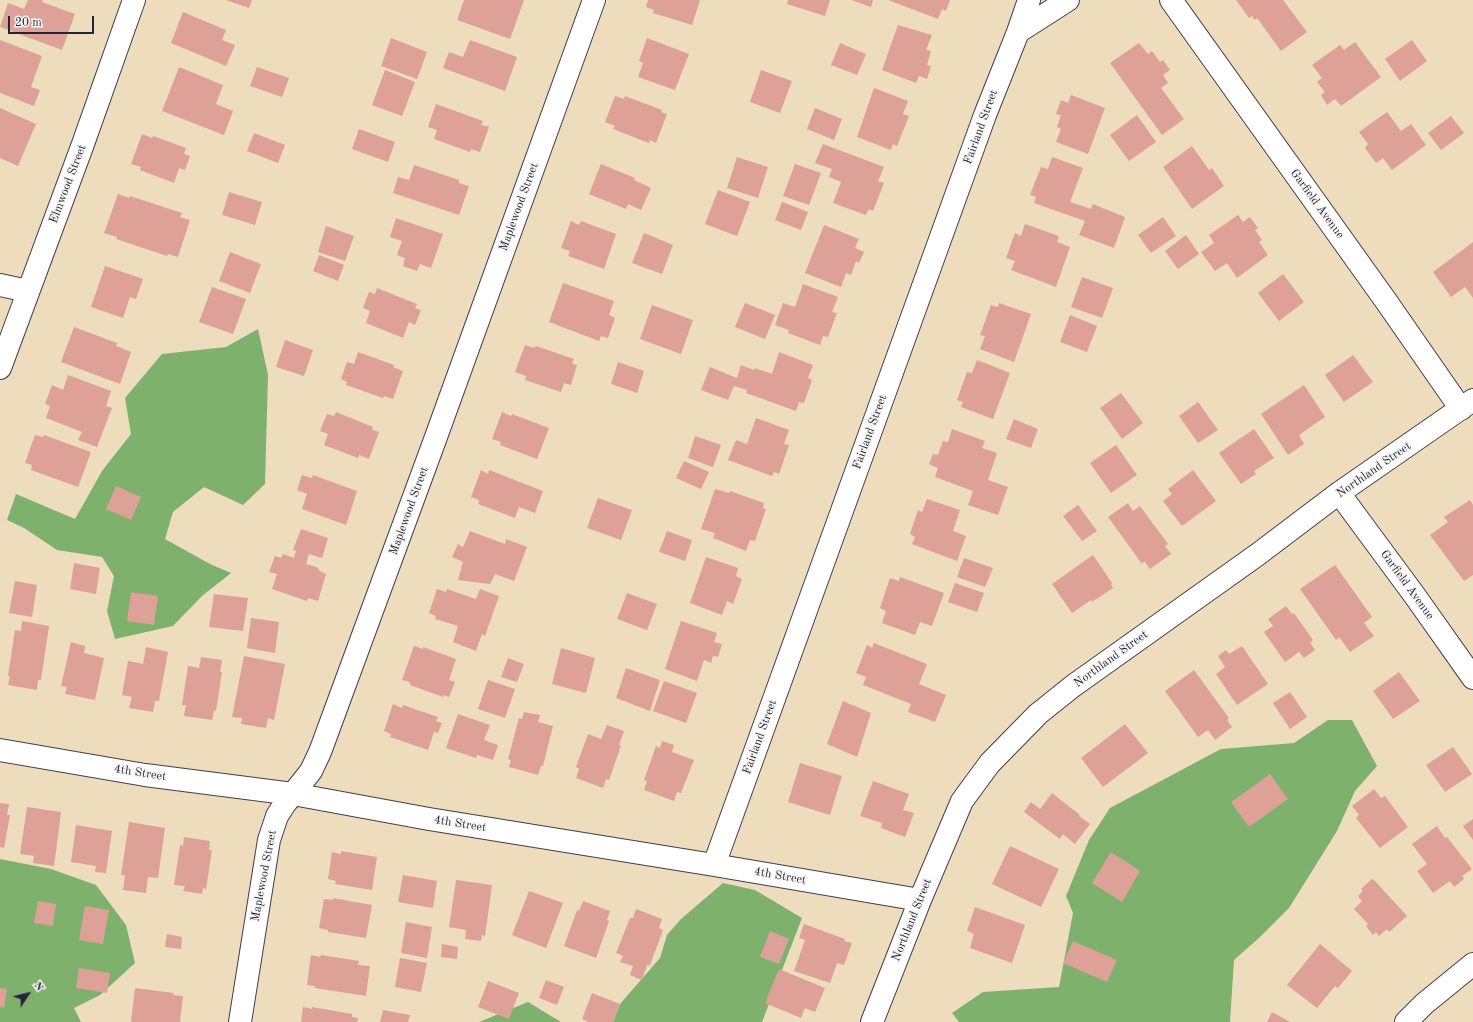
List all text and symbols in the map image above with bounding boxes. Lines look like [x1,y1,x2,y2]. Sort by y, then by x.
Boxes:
scale bar [10,8,96,34]
text: 20 m [15,17,42,29]
street label: Fairland Street [961,88,1001,166]
street label: Elmwood Street [46,143,90,225]
street label: Maplewood Street [496,161,542,253]
street label: Garfield Avenue [1287,166,1347,242]
street label: Fairland Street [850,393,890,471]
street label: Northland Street [1334,439,1414,501]
street label: Maplewood Street [386,465,432,557]
street label: Garfield Avenue [1377,547,1437,623]
street label: Northland Street [1071,627,1151,691]
street label: Fairland Street [740,698,780,776]
street label: 4th Street [113,762,167,784]
street label: 4th Street [433,813,487,835]
street label: Maplewood Street [248,829,280,923]
street label: 4th Street [753,864,807,888]
street label: Northland Street [889,877,935,963]
north arrow [8,974,48,1014]
text: N [31,980,45,993]

